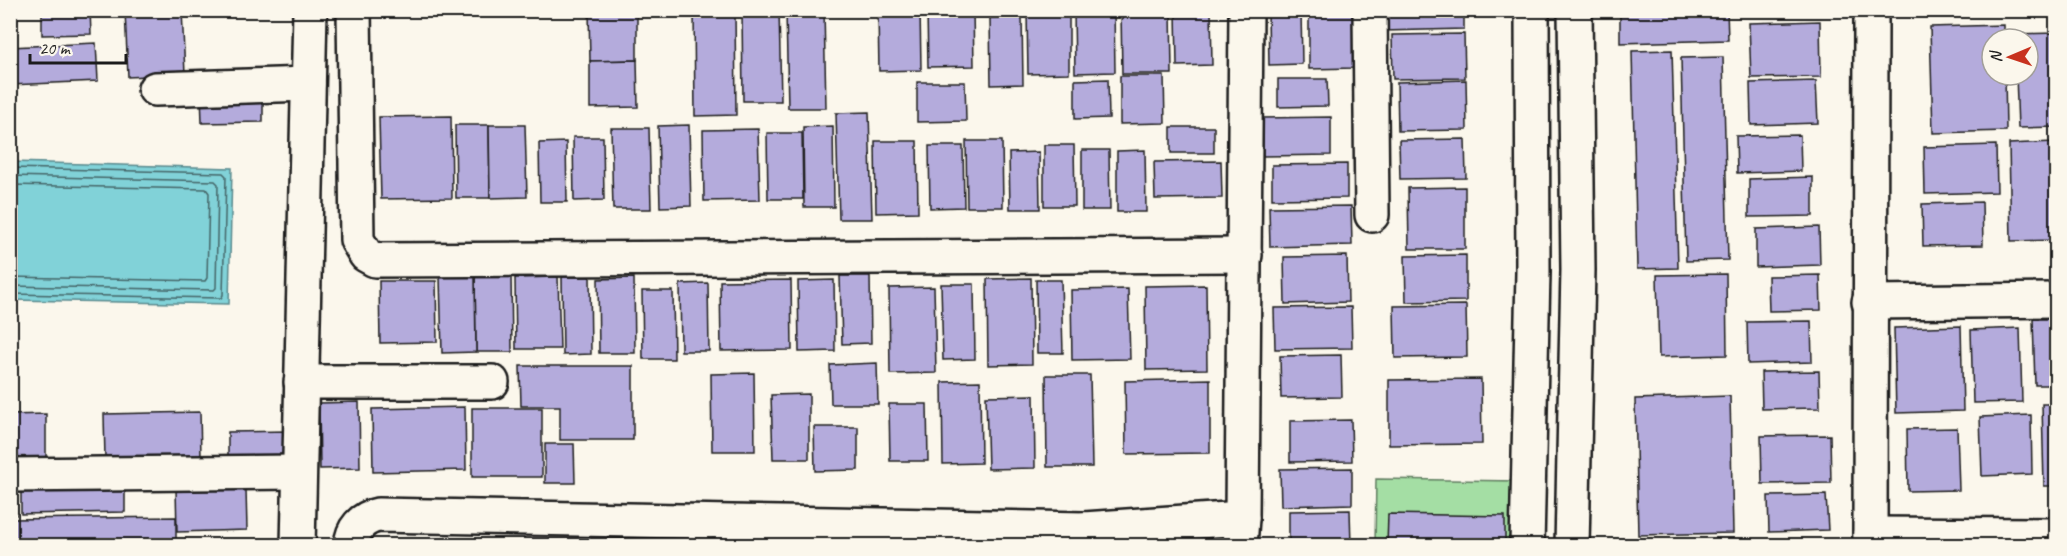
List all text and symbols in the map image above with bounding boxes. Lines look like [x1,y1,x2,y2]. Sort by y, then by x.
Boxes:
scale bar [30,27,126,65]
north arrow [1980,27,2040,87]
text: 20 m [39,37,72,59]
text: N [1986,49,2006,63]

